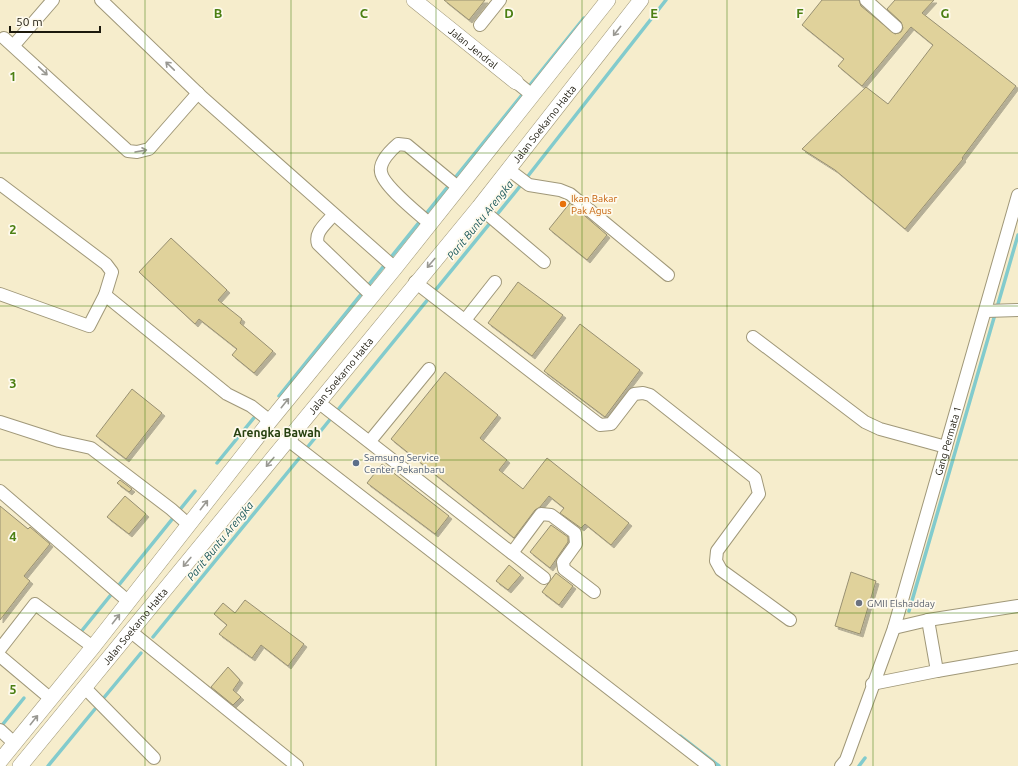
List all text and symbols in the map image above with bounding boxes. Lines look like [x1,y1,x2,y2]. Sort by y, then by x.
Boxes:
text: B [214,6,223,20]
text: C [360,6,369,20]
text: D [504,6,514,20]
text: E [650,6,658,20]
text: F [796,6,804,20]
text: G [941,6,950,20]
scale bar [10,8,100,34]
text: 50 m [16,15,43,28]
street label: Jalan Jendral [447,25,500,71]
one-way arrow [613,25,622,36]
one-way arrow [165,62,175,71]
one-way arrow [38,67,48,76]
text: 1 [9,69,17,83]
street label: Jalan Soekarno Hatta [510,83,578,165]
one-way arrow [135,146,148,154]
water label: Parit Buntu Arengka [444,178,516,262]
place label: Ikan Bakar Pak Agus [571,193,617,216]
marker: Ikan Bakar Pak Agus [558,199,568,209]
text: 2 [9,222,17,236]
one-way arrow [427,258,436,269]
street label: Jalan Soekarno Hatta [306,335,375,416]
text: 3 [9,376,17,390]
one-way arrow [280,398,289,408]
street label: Gang Permata 1 [932,405,963,477]
district label: Arengka Bawah [233,426,321,439]
place label: Samsung Service Center Pekanbaru [364,452,445,475]
one-way arrow [265,457,274,467]
marker: Samsung Service Center Pekanbaru [351,458,361,468]
water label: Parit Buntu Arengka [184,499,256,583]
one-way arrow [200,500,209,511]
text: 4 [9,529,17,543]
one-way arrow [182,557,191,568]
street label: Jalan Soekarno Hatta [100,586,169,667]
marker: GMII Elshadday [854,598,864,608]
place label: GMII Elshadday [867,598,935,609]
one-way arrow [111,613,120,624]
text: 5 [9,682,17,696]
one-way arrow [29,714,38,725]

